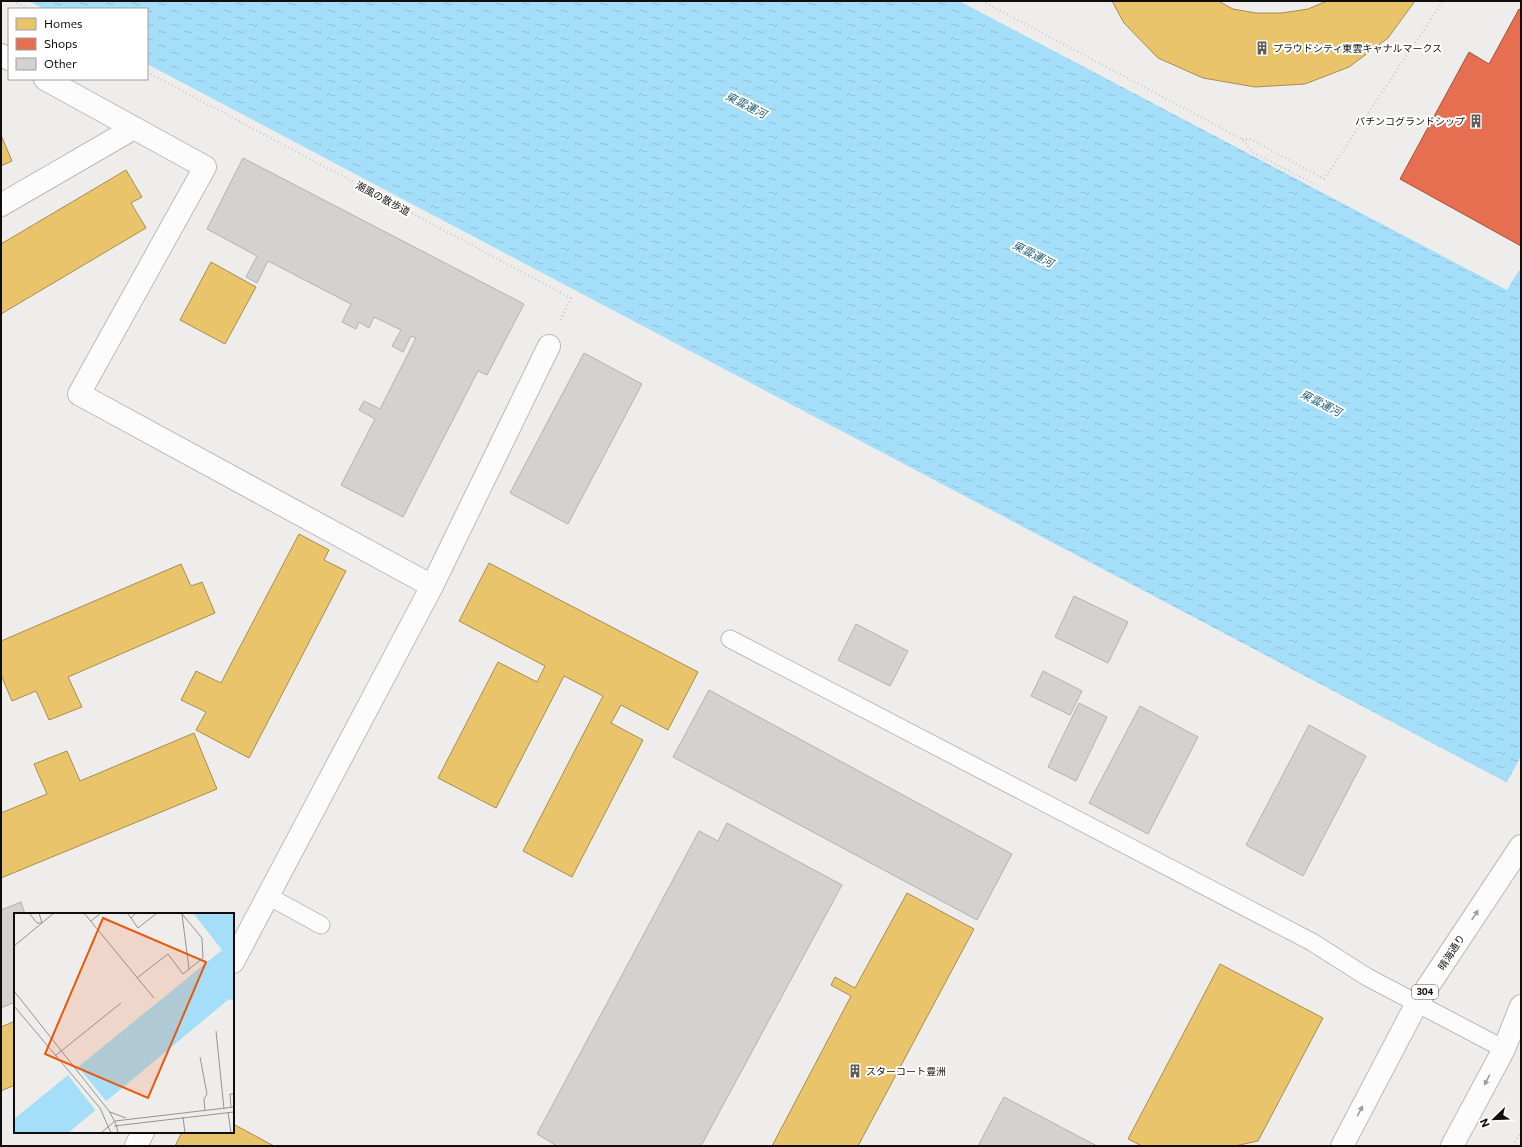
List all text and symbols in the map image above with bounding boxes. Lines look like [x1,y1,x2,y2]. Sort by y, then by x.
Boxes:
legend [8,8,148,80]
text: Homes [44,16,82,30]
text: Shops [44,36,78,50]
building icon: プラウドシティ東雲キャナルマークス [1254,40,1270,56]
place label: プラウドシティ東雲キャナルマークス [1273,42,1442,54]
text: Other [44,56,77,70]
water label: 東雲運河 [724,89,771,121]
building icon: パチンコグランドシップ [1468,113,1484,129]
place label: パチンコグランドシップ [1355,115,1465,127]
street label: 潮風の散歩道 [354,179,412,217]
water label: 東雲運河 [1011,238,1058,270]
water label: 東雲運河 [1299,387,1346,419]
one-way arrow [1471,910,1479,920]
inset map [14,913,234,1133]
street label: 晴海通り [1435,932,1467,972]
road number: 304 [1412,985,1438,999]
building icon: スターコート豊洲 [847,1063,863,1079]
place label: スターコート豊洲 [866,1065,946,1077]
one-way arrow [1484,1074,1491,1085]
north arrow [1474,1099,1514,1139]
one-way arrow [1357,1106,1363,1117]
text: N [1477,1117,1492,1129]

